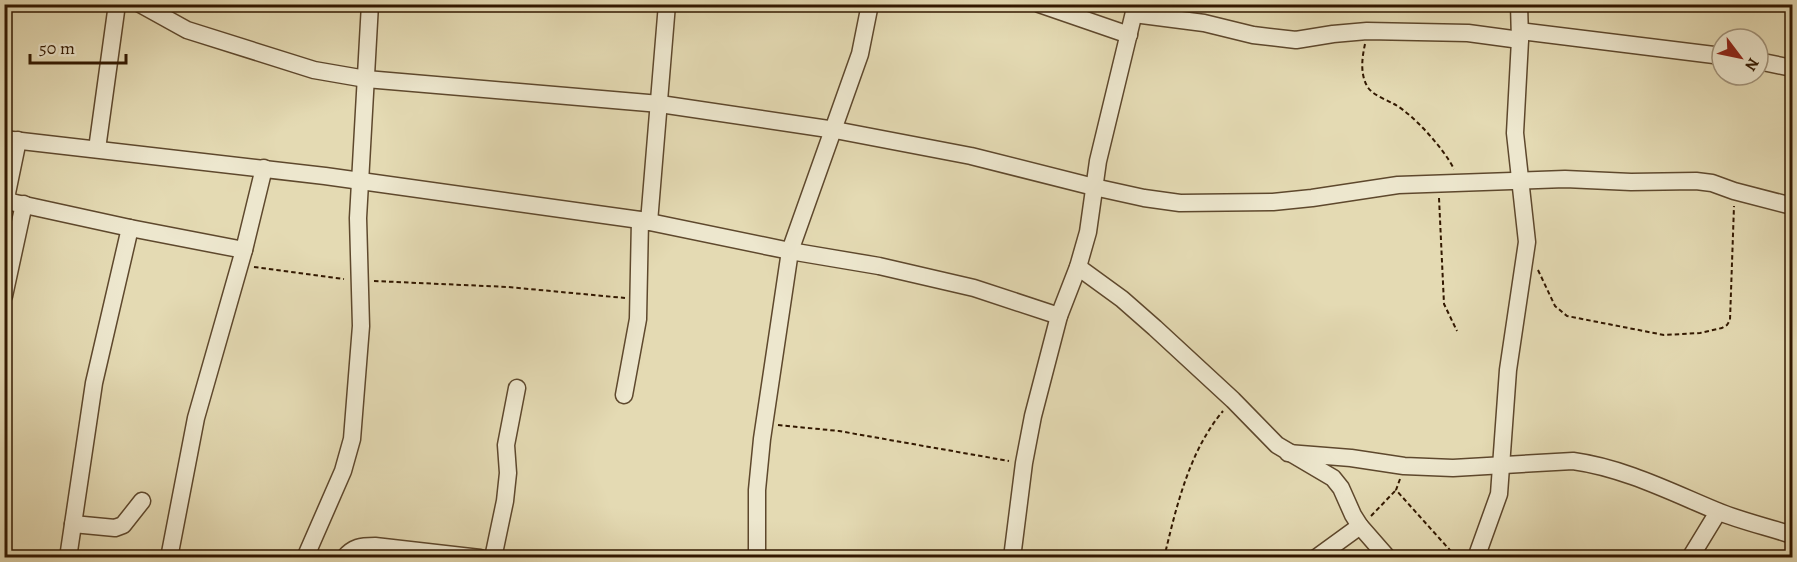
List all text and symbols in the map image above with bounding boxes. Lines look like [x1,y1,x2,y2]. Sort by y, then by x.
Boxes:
scale bar [30,27,126,65]
north arrow [1710,27,1770,87]
text: 50 m [39,36,75,60]
text: N [1739,54,1764,75]

